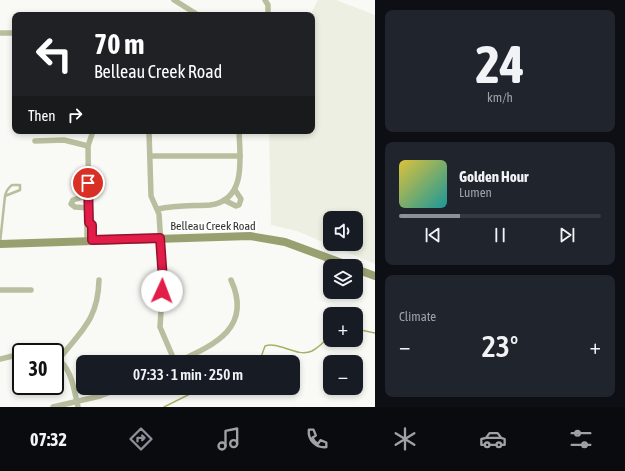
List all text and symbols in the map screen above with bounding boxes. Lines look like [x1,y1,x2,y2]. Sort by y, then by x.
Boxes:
icon: left [28,28,80,80]
text: 70 m [94,28,144,60]
text: 24 [476,34,524,94]
text: Belleau Creek Road [94,61,222,82]
text: km/h [487,90,513,105]
icon: right [64,104,86,126]
text: Then [28,107,56,124]
pin [71,166,105,200]
text: Golden Hour [459,168,529,185]
icon: arrive [77,172,99,194]
text: Lumen [459,185,492,200]
map controls [323,211,363,395]
button: sound [323,211,363,251]
street label: Belleau Creek Road [170,219,256,233]
icon: previous [422,224,444,246]
icon: pause [489,224,511,246]
icon: next [556,224,578,246]
button: layers [323,259,363,299]
position arrow [141,270,183,312]
button: + [323,307,363,347]
text: Climate [399,309,436,324]
text: 23° [482,329,518,363]
text: − [399,333,410,359]
text: + [590,333,601,359]
speed limit sign: 30 [12,343,64,395]
button: − [323,355,363,395]
text: 07:33 · 1 min · 250 m [133,366,243,383]
icon: directions [127,425,155,453]
icon: music [215,425,243,453]
icon: phone [303,425,331,453]
icon: climate [391,425,419,453]
icon: car [479,425,507,453]
icon: filters [567,425,595,453]
text: 07:32 [30,429,67,450]

